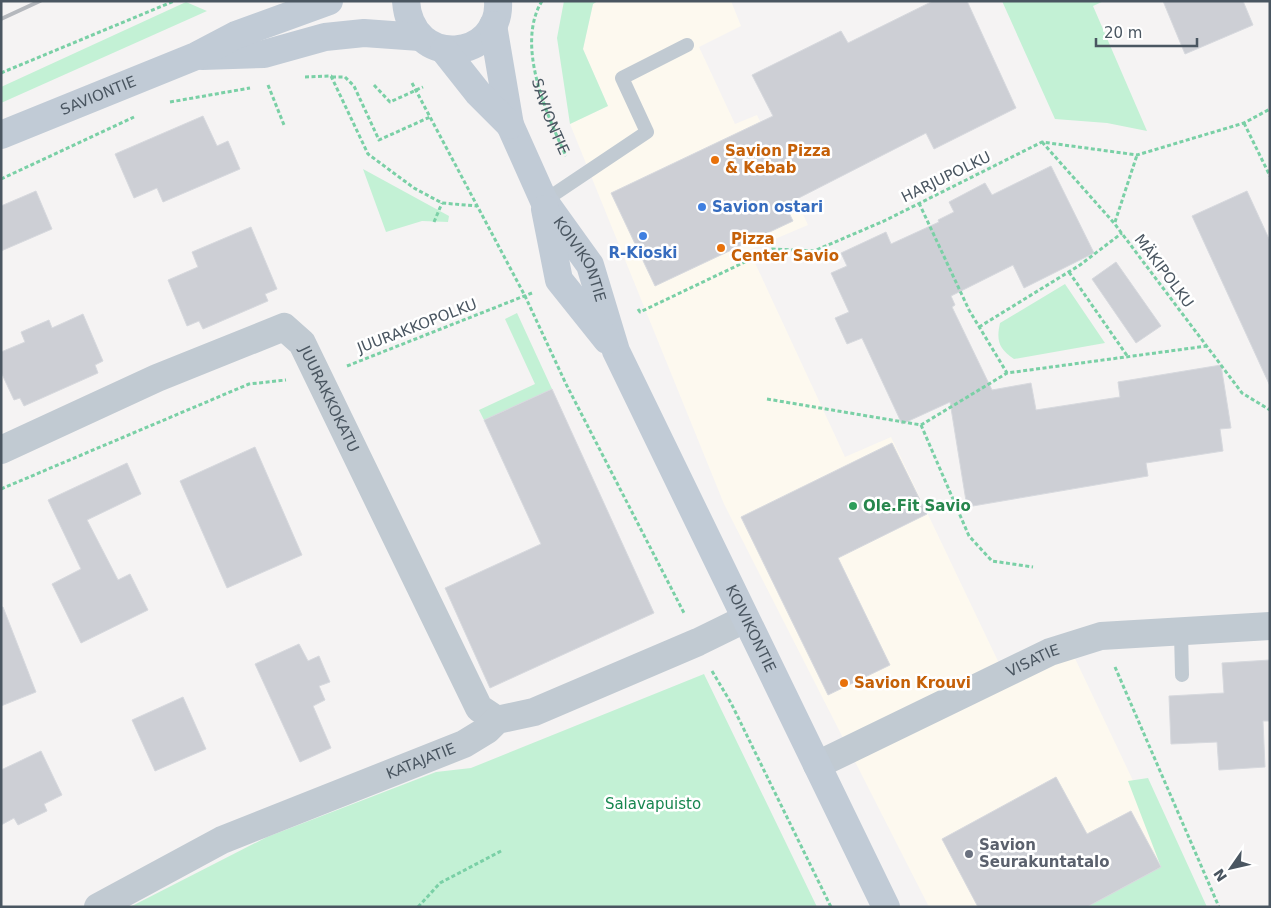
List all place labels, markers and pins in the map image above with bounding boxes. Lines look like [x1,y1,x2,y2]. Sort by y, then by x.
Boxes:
place label: Savion Pizza & Kebab [725,142,831,177]
marker: Savion Pizza & Kebab [709,154,721,166]
place label: Savion ostari [712,198,823,216]
marker: Savion ostari [696,201,708,213]
marker: R-Kioski [637,230,649,242]
place label: Pizza Center Savio [731,230,839,265]
marker: Pizza Center Savio [715,242,727,254]
place label: R-Kioski [609,244,677,262]
place label: Ole.Fit Savio [863,497,971,515]
marker: Ole.Fit Savio [847,500,859,512]
place label: Savion Krouvi [854,674,971,692]
marker: Savion Krouvi [838,677,850,689]
place label: Savion Seurakuntatalo [979,836,1110,871]
marker: Savion Seurakuntatalo [963,848,975,860]

